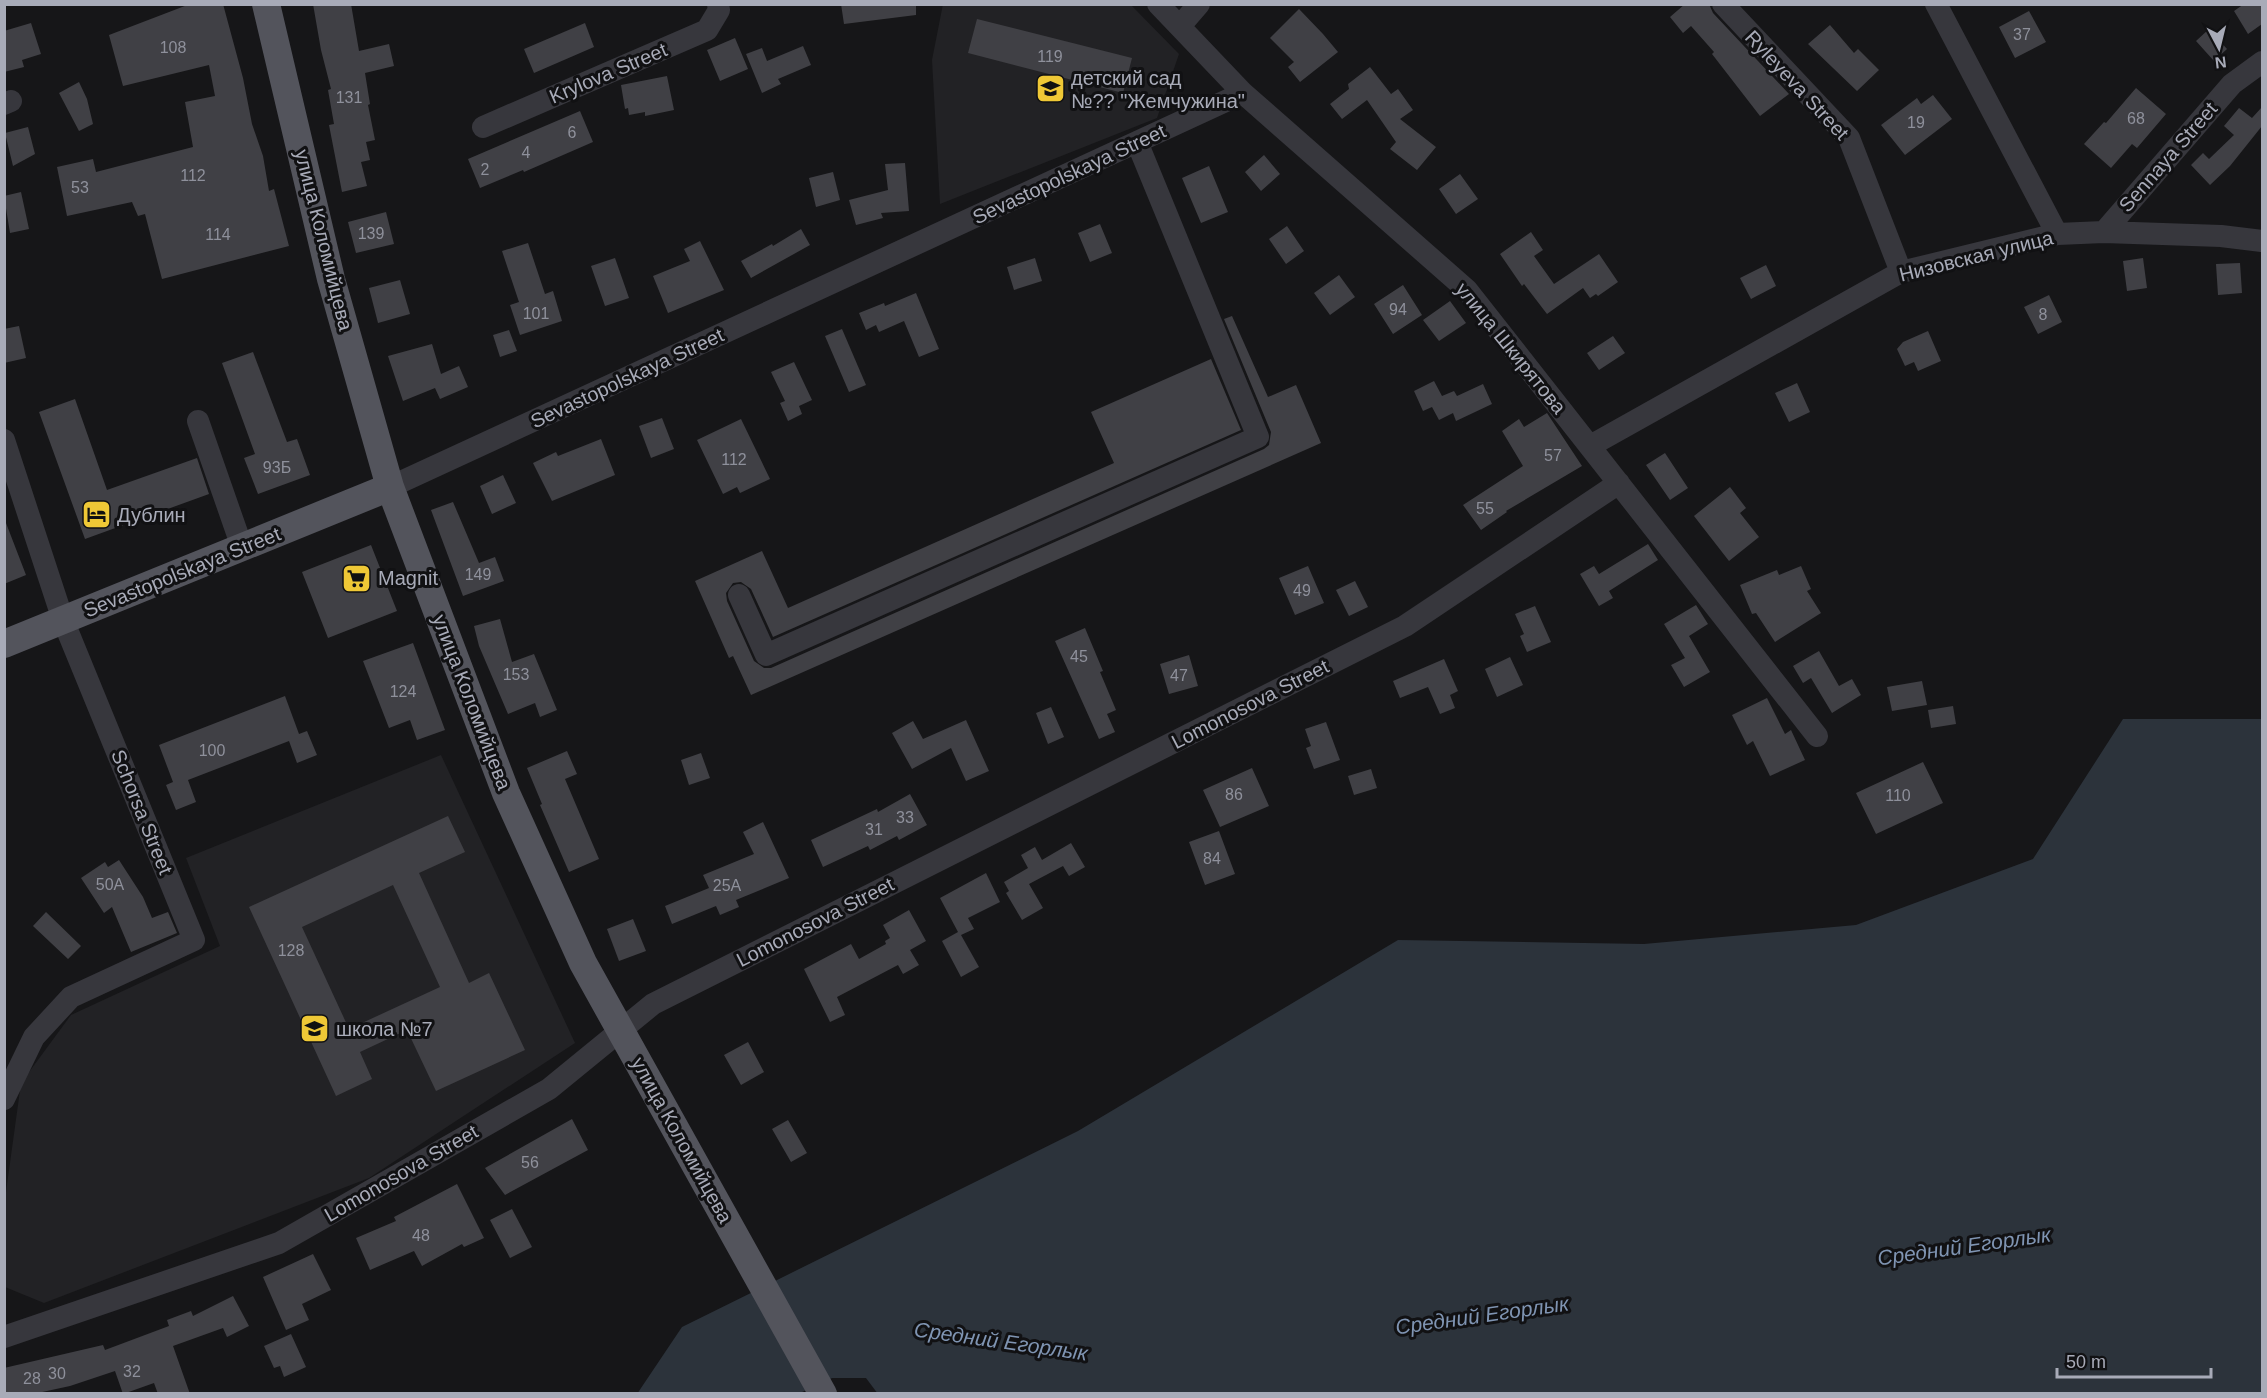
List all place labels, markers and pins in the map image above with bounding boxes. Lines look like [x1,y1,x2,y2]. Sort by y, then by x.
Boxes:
place label: детский сад №?? "Жемчужина" [1071,67,1245,112]
school or university icon: детский сад №?? "Жемчужина" [1034,73,1066,105]
hotel icon: Дублин [80,499,112,531]
place label: Дублин [117,504,186,526]
supermarket icon: Magnit [341,562,373,594]
place label: Magnit [378,567,438,589]
school or university icon: школа №7 [299,1013,331,1045]
place label: школа №7 [336,1018,433,1040]

